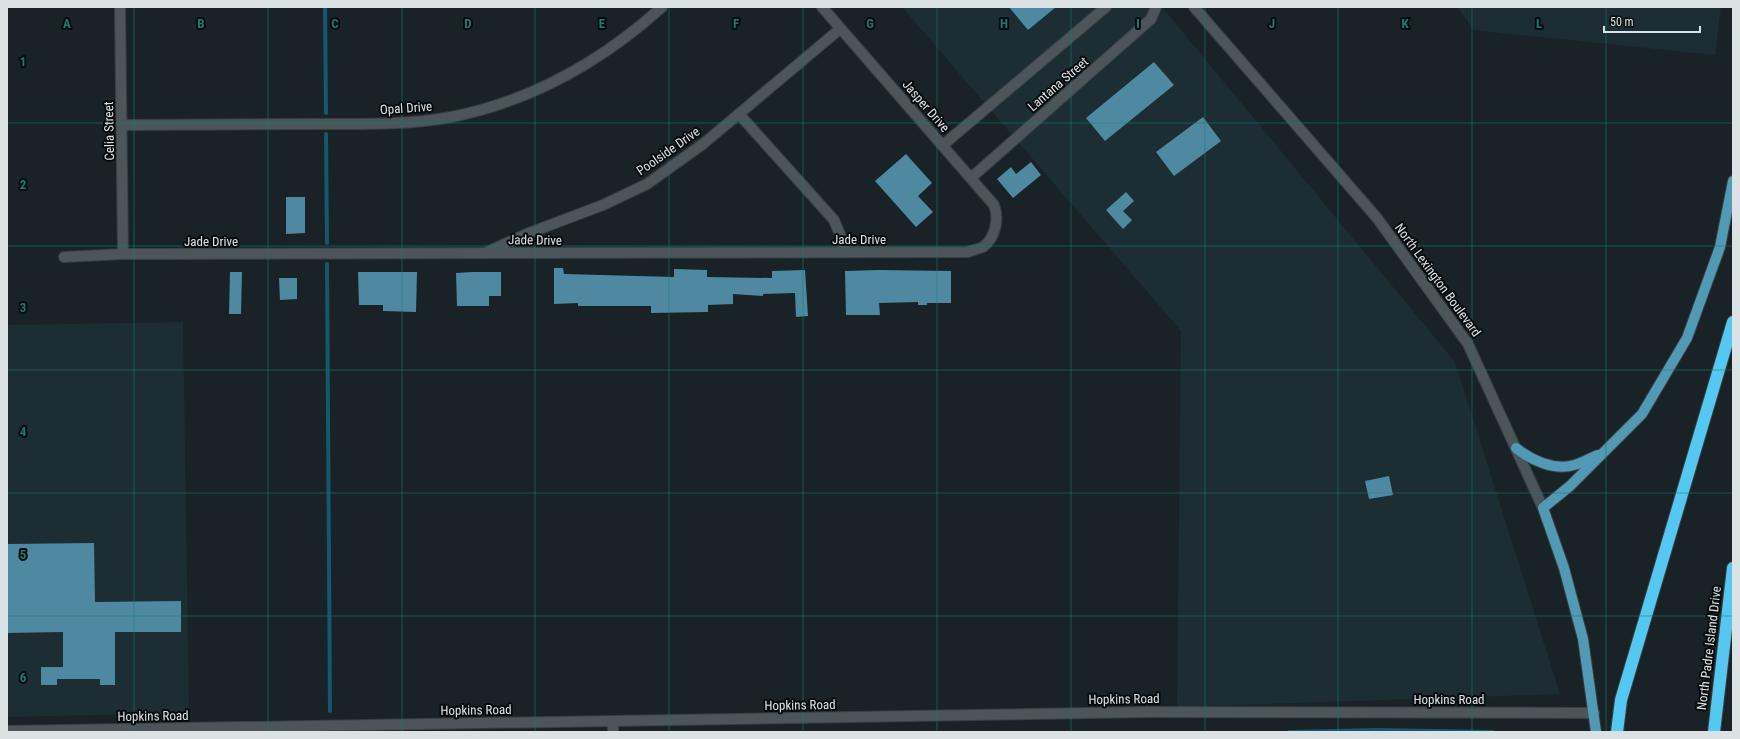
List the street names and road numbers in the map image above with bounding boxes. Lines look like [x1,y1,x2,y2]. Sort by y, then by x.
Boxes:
street label: Lantana Street [1025,54,1091,114]
street label: Jasper Drive [899,77,953,135]
street label: Opal Drive [379,99,433,117]
street label: Celia Street [101,101,117,161]
street label: Poolside Drive [634,124,702,178]
street label: North Lexington Boulevard [1392,221,1484,339]
street label: Jade Drive [508,232,562,248]
street label: Jade Drive [832,232,886,247]
street label: Jade Drive [184,234,238,249]
street label: North Padre Island Drive [1694,585,1724,711]
street label: Hopkins Road [1088,691,1160,707]
street label: Hopkins Road [1413,692,1485,707]
street label: Hopkins Road [764,697,836,713]
street label: Hopkins Road [440,702,512,718]
street label: Hopkins Road [117,708,189,724]

